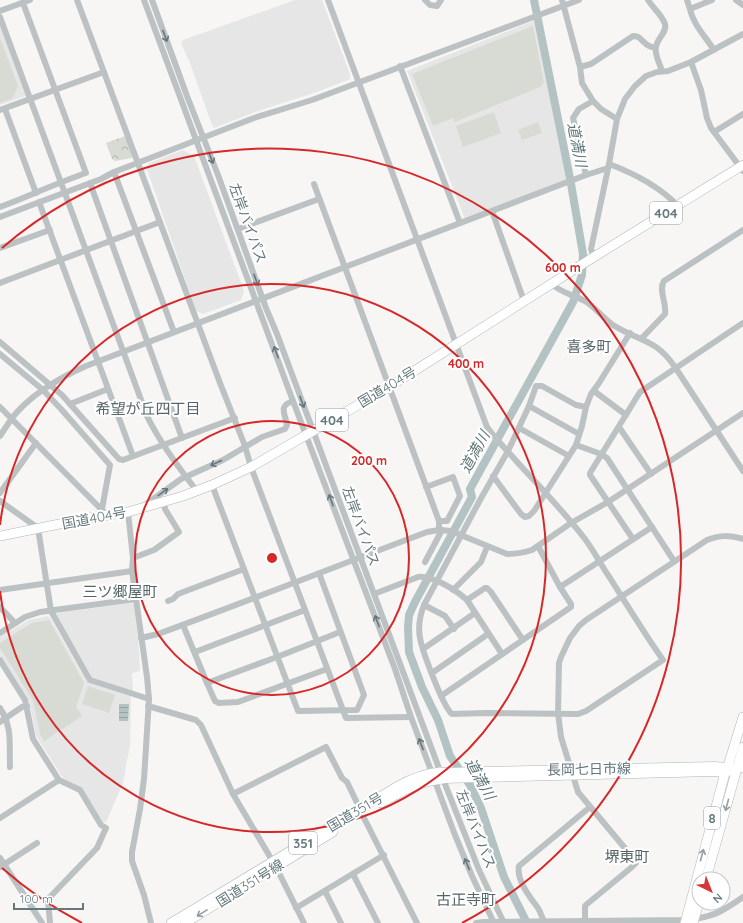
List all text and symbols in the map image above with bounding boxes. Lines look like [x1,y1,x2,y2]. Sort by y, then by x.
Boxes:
one-way arrow [162,30,170,42]
water label: 道満川 [564,121,591,171]
one-way arrow [208,152,216,164]
street label: 左岸バイパス [225,181,271,265]
road number: 404 [650,202,682,224]
text: 600 m [545,260,581,275]
one-way arrow [253,274,261,286]
district label: 喜多町 [566,337,612,356]
one-way arrow [271,346,279,358]
text: 400 m [448,356,484,371]
street label: 国道404号 [354,363,420,411]
one-way arrow [299,395,306,408]
district label: 希望が丘四丁目 [95,399,201,418]
road number: 404 [316,409,348,431]
water label: 道満川 [455,426,495,476]
text: 200 m [351,453,387,468]
one-way arrow [211,460,223,467]
street label: 左岸バイパス [338,484,384,568]
one-way arrow [158,488,169,496]
one-way arrow [326,494,334,506]
street label: 国道404号 [60,503,128,533]
centre of rings [265,551,279,565]
district label: 三ツ郷屋町 [82,582,158,601]
one-way arrow [372,616,380,628]
one-way arrow [417,738,425,750]
water label: 道満川 [461,754,501,805]
street label: 長岡七日市線 [547,759,631,779]
street label: 左岸バイパス [452,787,500,871]
street label: 国道351号 [324,788,386,836]
one-way arrow [723,798,730,811]
road number: 8 [704,807,720,829]
road number: 351 [289,832,317,854]
district label: 堺東町 [604,847,650,866]
one-way arrow [699,849,706,862]
street label: 国道351号線 [213,855,287,911]
one-way arrow [463,858,470,870]
north arrow [691,871,731,911]
scale bar [14,885,83,911]
district label: 古正寺町 [436,890,496,909]
text: N [710,890,726,906]
text: 100 m [20,891,53,906]
one-way arrow [197,909,208,917]

